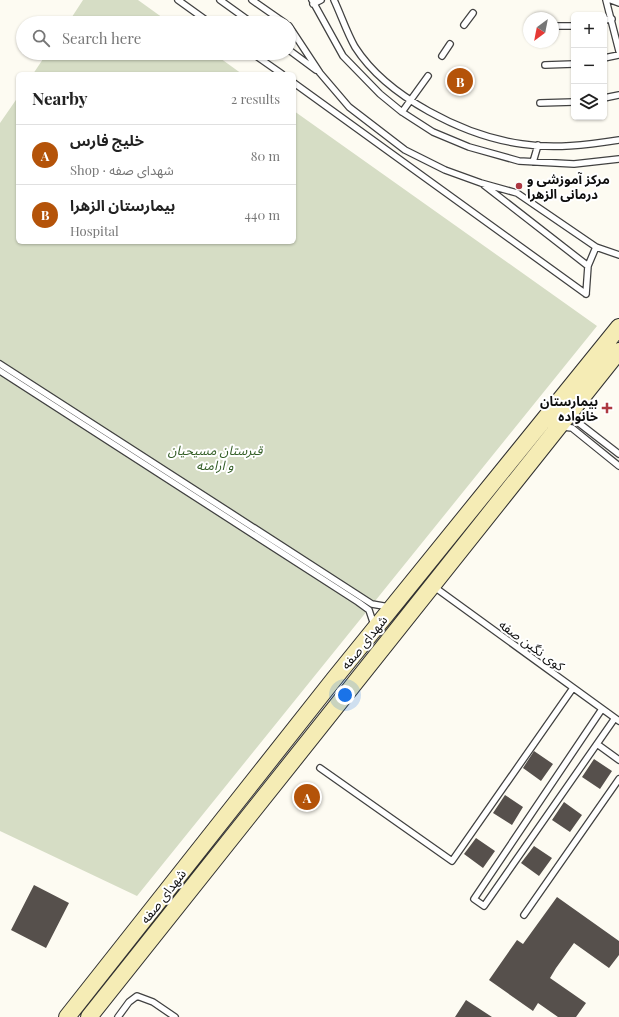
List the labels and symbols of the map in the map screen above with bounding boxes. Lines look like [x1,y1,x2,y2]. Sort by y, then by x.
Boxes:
north arrow [523,12,559,48]
pin: B [447,66,473,96]
place label: مرکز آموزشی و درمانی الزهرا [527,170,610,202]
marker: مرکز آموزشی و درمانی الزهرا [514,181,524,191]
place label: بیمارستان خانواده [540,392,598,424]
marker: بیمارستان خانواده [601,402,613,414]
park label: قبرستان مسیحیان و ارامنه [168,441,264,473]
street label: شهدای صفه [337,611,391,673]
street label: کوی نگین صفه [496,615,569,675]
your location [335,685,355,705]
pin: A [294,782,320,812]
street label: شهدای صفه [136,865,190,927]

